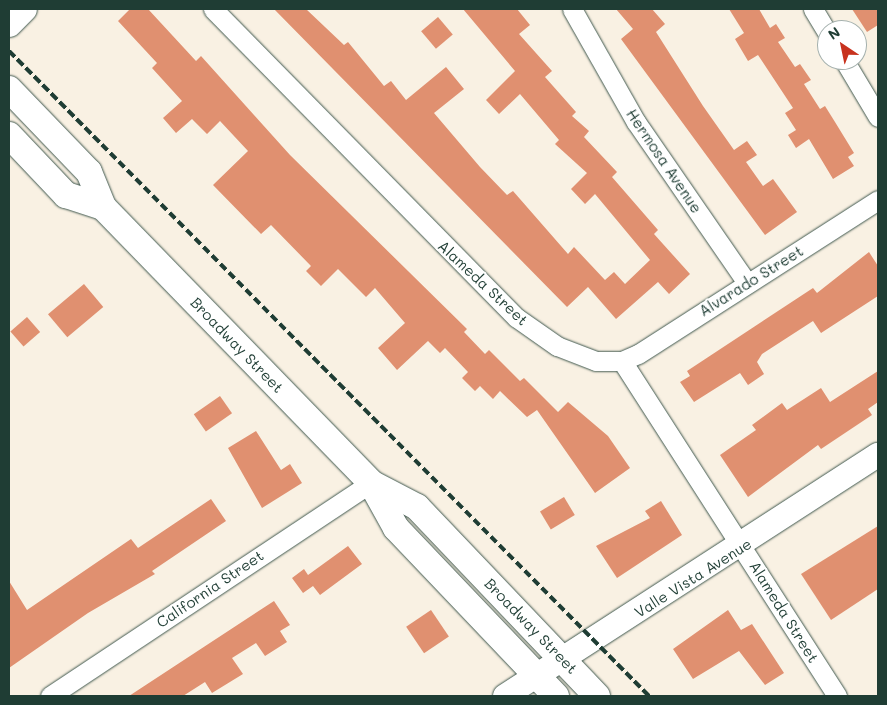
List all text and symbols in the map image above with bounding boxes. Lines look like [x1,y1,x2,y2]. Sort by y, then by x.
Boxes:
north arrow [817,20,867,70]
text: N [824,22,844,44]
street label: Hermosa Avenue [623,106,705,216]
street label: Alameda Street [434,237,532,329]
street label: Alvarado Street [696,242,806,320]
street label: Broadway Street [187,293,287,397]
street label: Valle Vista Avenue [631,535,755,621]
street label: California Street [153,546,267,632]
street label: Alameda Street [746,558,822,666]
street label: Broadway Street [481,574,581,678]

